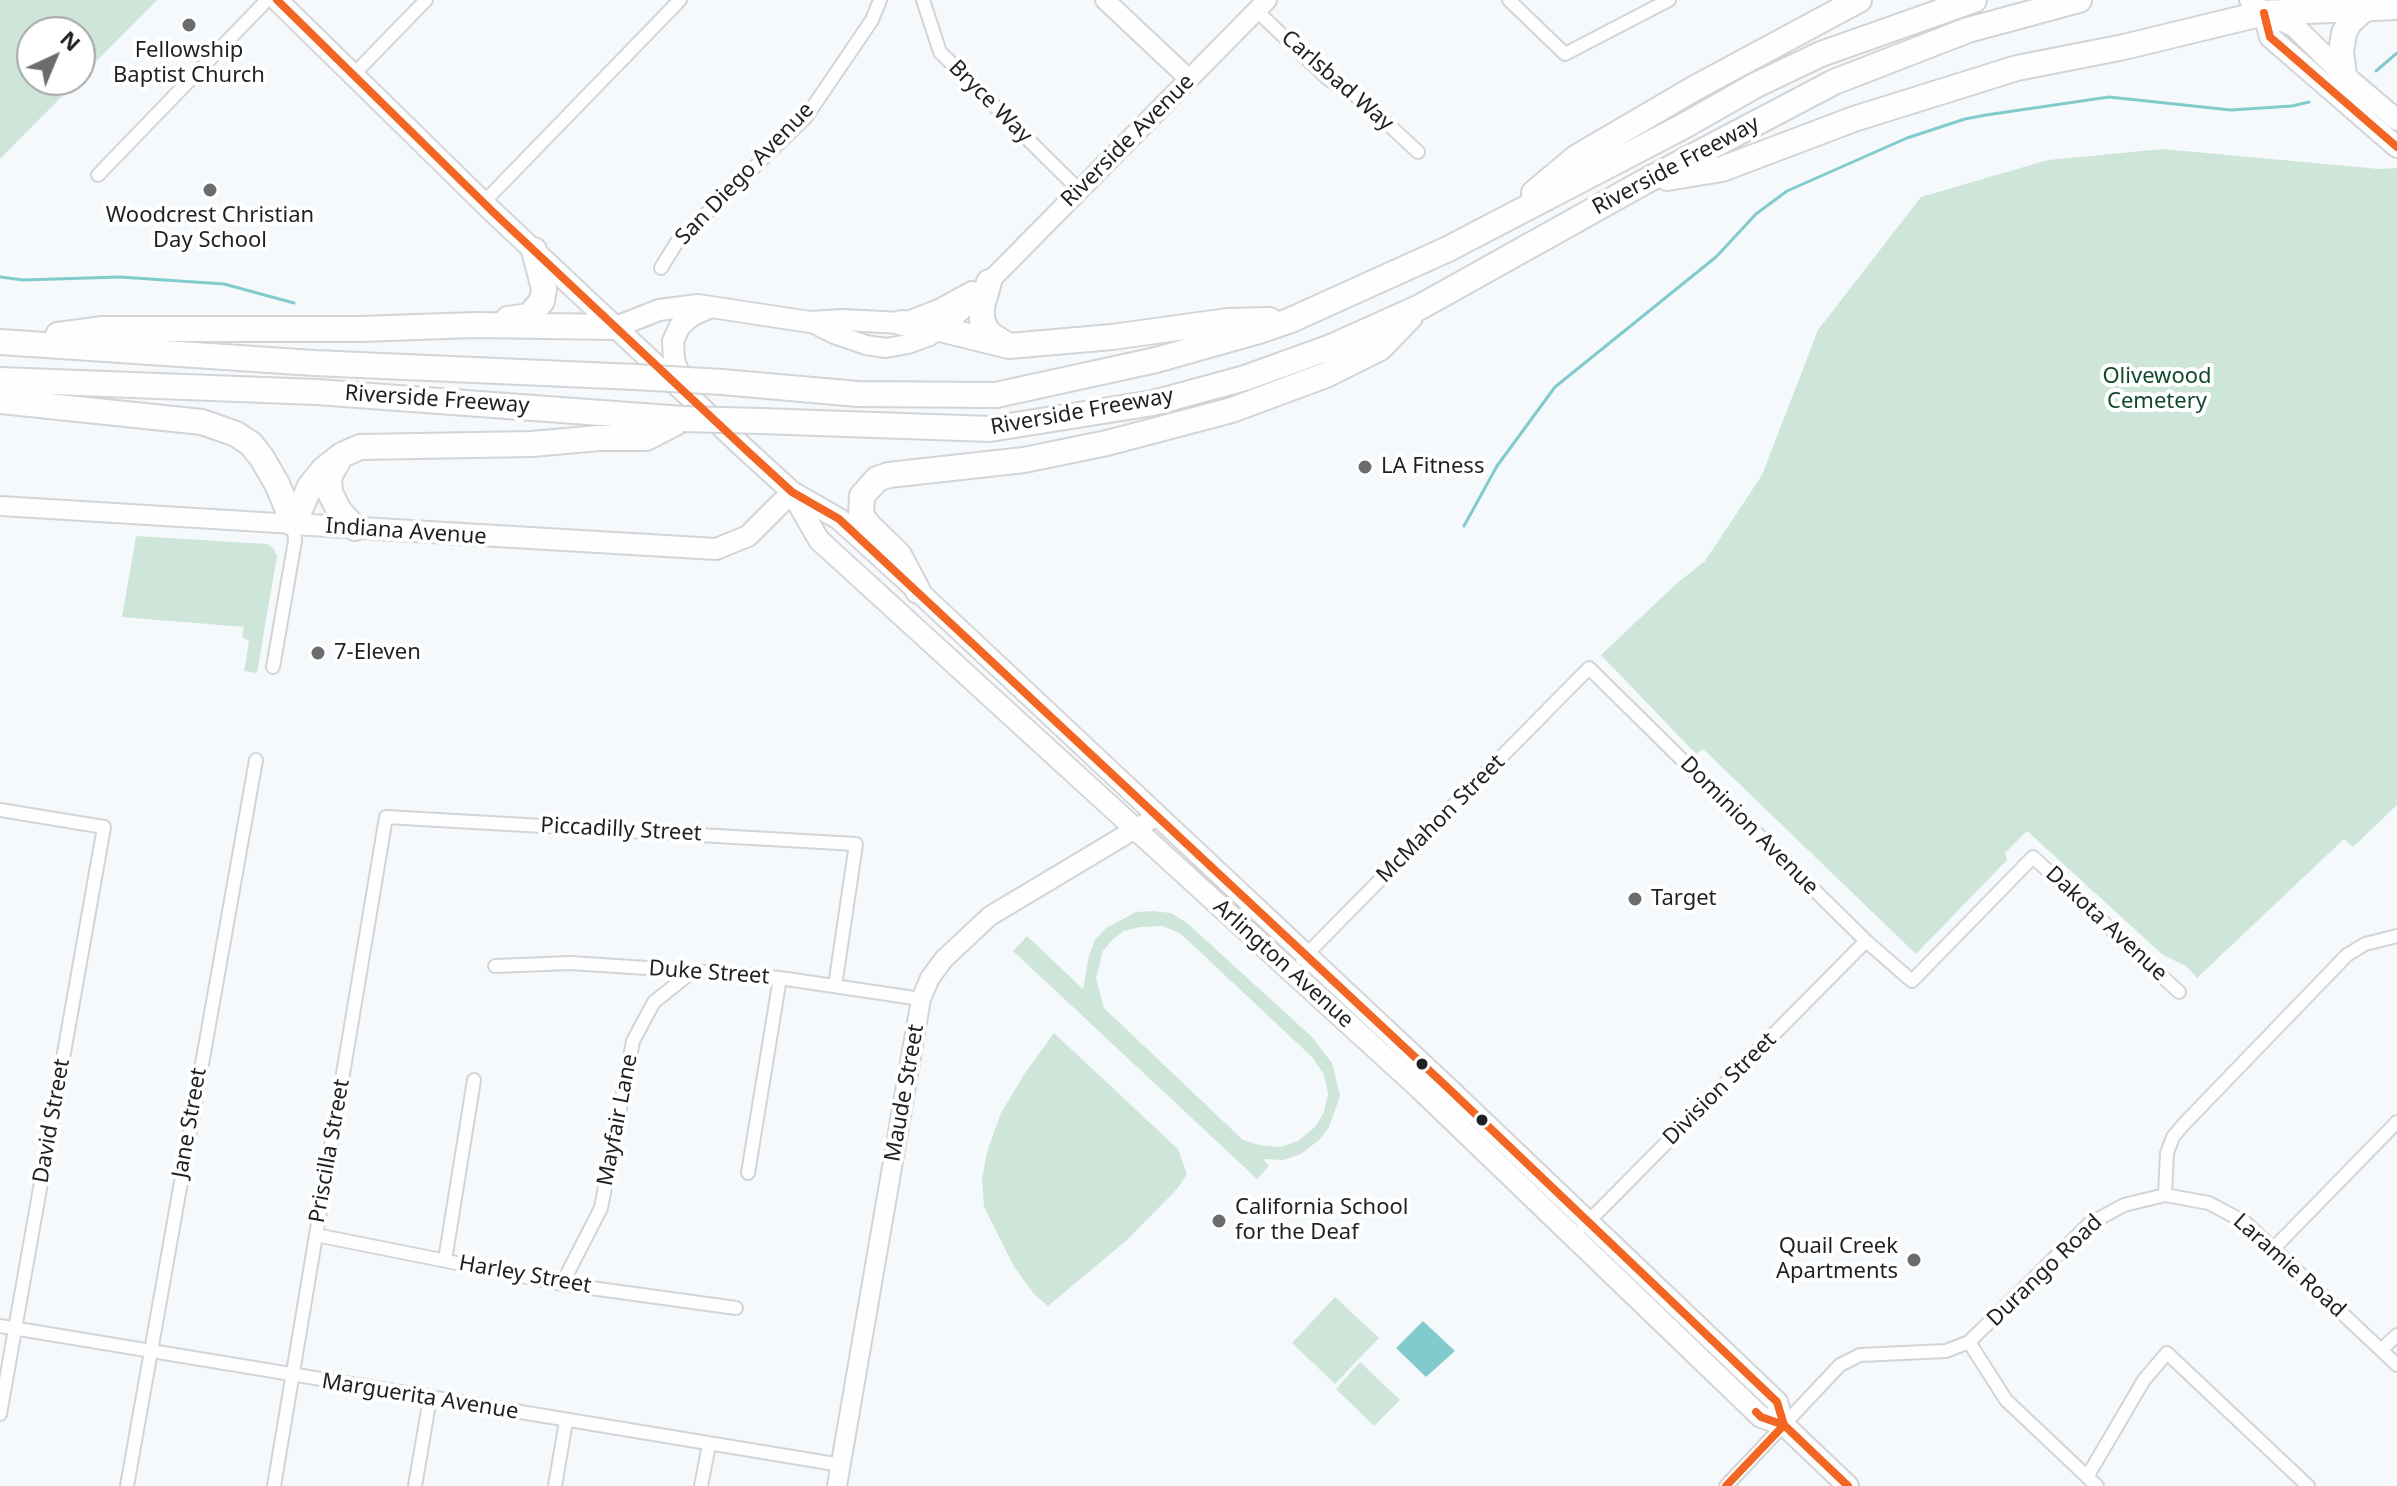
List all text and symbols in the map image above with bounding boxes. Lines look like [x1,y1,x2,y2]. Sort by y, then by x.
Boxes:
north arrow [16,16,96,96]
marker: Fellowship Baptist Church [180,16,198,34]
text: N [54,23,88,57]
street label: Carlsbad Way [1275,25,1399,137]
place label: Fellowship Baptist Church [113,38,265,90]
street label: Bryce Way [943,55,1037,149]
street label: Riverside Avenue [1056,69,1200,213]
street label: San Diego Avenue [670,97,820,251]
street label: Riverside Freeway [1588,111,1764,221]
marker: Woodcrest Christian Day School [201,181,219,199]
place label: Woodcrest Christian Day School [106,203,314,254]
park label: Olivewood Cemetery [2102,364,2212,416]
street label: Riverside Freeway [344,380,530,420]
street label: Riverside Freeway [989,383,1175,441]
place label: LA Fitness [1381,454,1484,480]
marker: LA Fitness [1356,458,1374,476]
street label: Indiana Avenue [325,513,487,551]
place label: 7-Eleven [334,640,421,666]
marker: 7-Eleven [309,644,327,662]
street label: McMahon Street [1371,749,1511,889]
street label: Dominion Avenue [1674,751,1824,901]
street label: Piccadilly Street [540,813,702,847]
street label: Dakota Avenue [2040,861,2172,987]
place label: Target [1651,886,1717,912]
marker: Target [1626,890,1644,908]
street label: Arlington Avenue [1207,894,1359,1034]
street label: Duke Street [648,956,770,990]
street label: Maude Street [880,1022,930,1164]
street label: Division Street [1658,1027,1782,1151]
street label: Mayfair Lane [592,1052,644,1188]
unlabelled marker [1414,1056,1430,1072]
street label: David Street [28,1057,76,1185]
street label: Jane Street [167,1066,213,1180]
street label: Priscilla Street [304,1077,356,1225]
unlabelled marker [1474,1112,1490,1128]
place label: California School for the Deaf [1235,1195,1408,1246]
street label: Laramie Road [2227,1209,2351,1323]
street label: Durango Road [1982,1210,2108,1332]
marker: California School for the Deaf [1210,1212,1228,1230]
place label: Quail Creek Apartments [1776,1234,1898,1286]
street label: Harley Street [457,1250,593,1300]
marker: Quail Creek Apartments [1905,1251,1923,1269]
street label: Marguerita Avenue [320,1368,520,1426]

